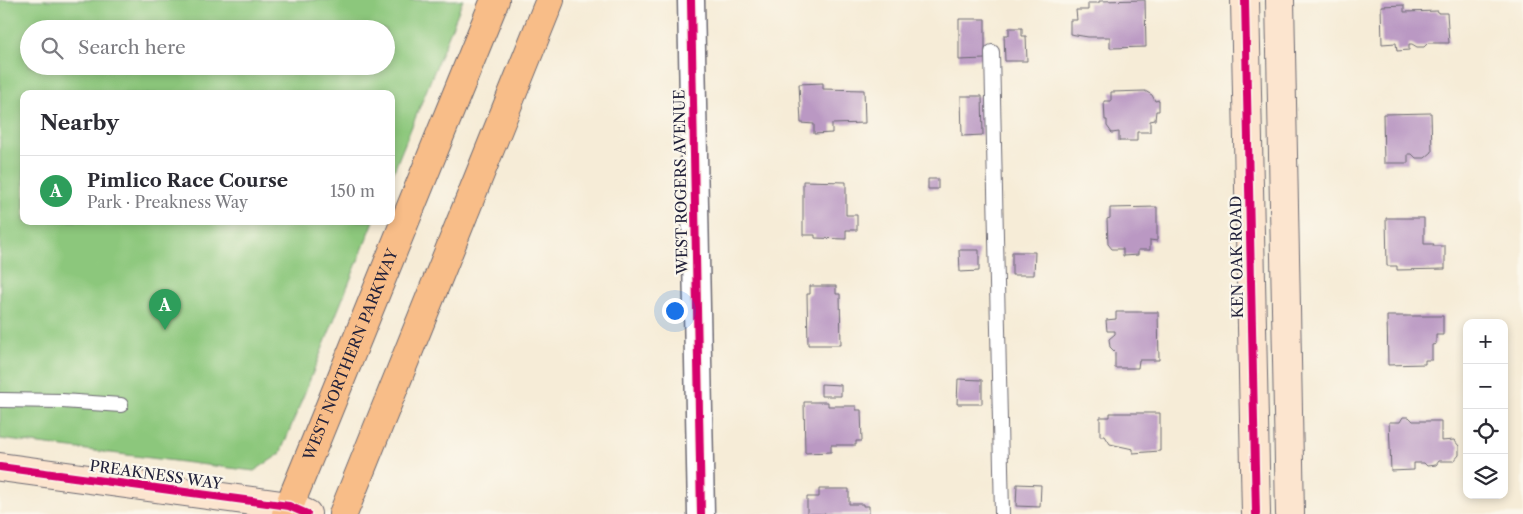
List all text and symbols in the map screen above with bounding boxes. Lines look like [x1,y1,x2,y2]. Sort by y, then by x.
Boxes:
search box [20,20,395,75]
icon: search [38,34,66,62]
text: Search here [78,36,186,59]
street label: WEST ROGERS AVENUE [669,89,692,276]
text: Nearby [40,110,119,135]
text: Pimlico Race Course [87,169,288,192]
text: A [50,181,62,201]
text: 150 m [330,181,375,201]
text: Park · Preakness Way [87,192,248,212]
street label: KEN OAK ROAD [1226,195,1247,319]
street label: WEST NORTHERN PARKWAY [298,246,402,464]
pin: A [149,289,181,330]
your location [662,298,688,324]
map controls [1463,319,1508,499]
button: + [1463,319,1508,364]
button: − [1463,364,1508,409]
button: locate [1463,409,1508,454]
button: layers [1463,454,1508,499]
street label: PREAKNESS WAY [88,456,224,493]

